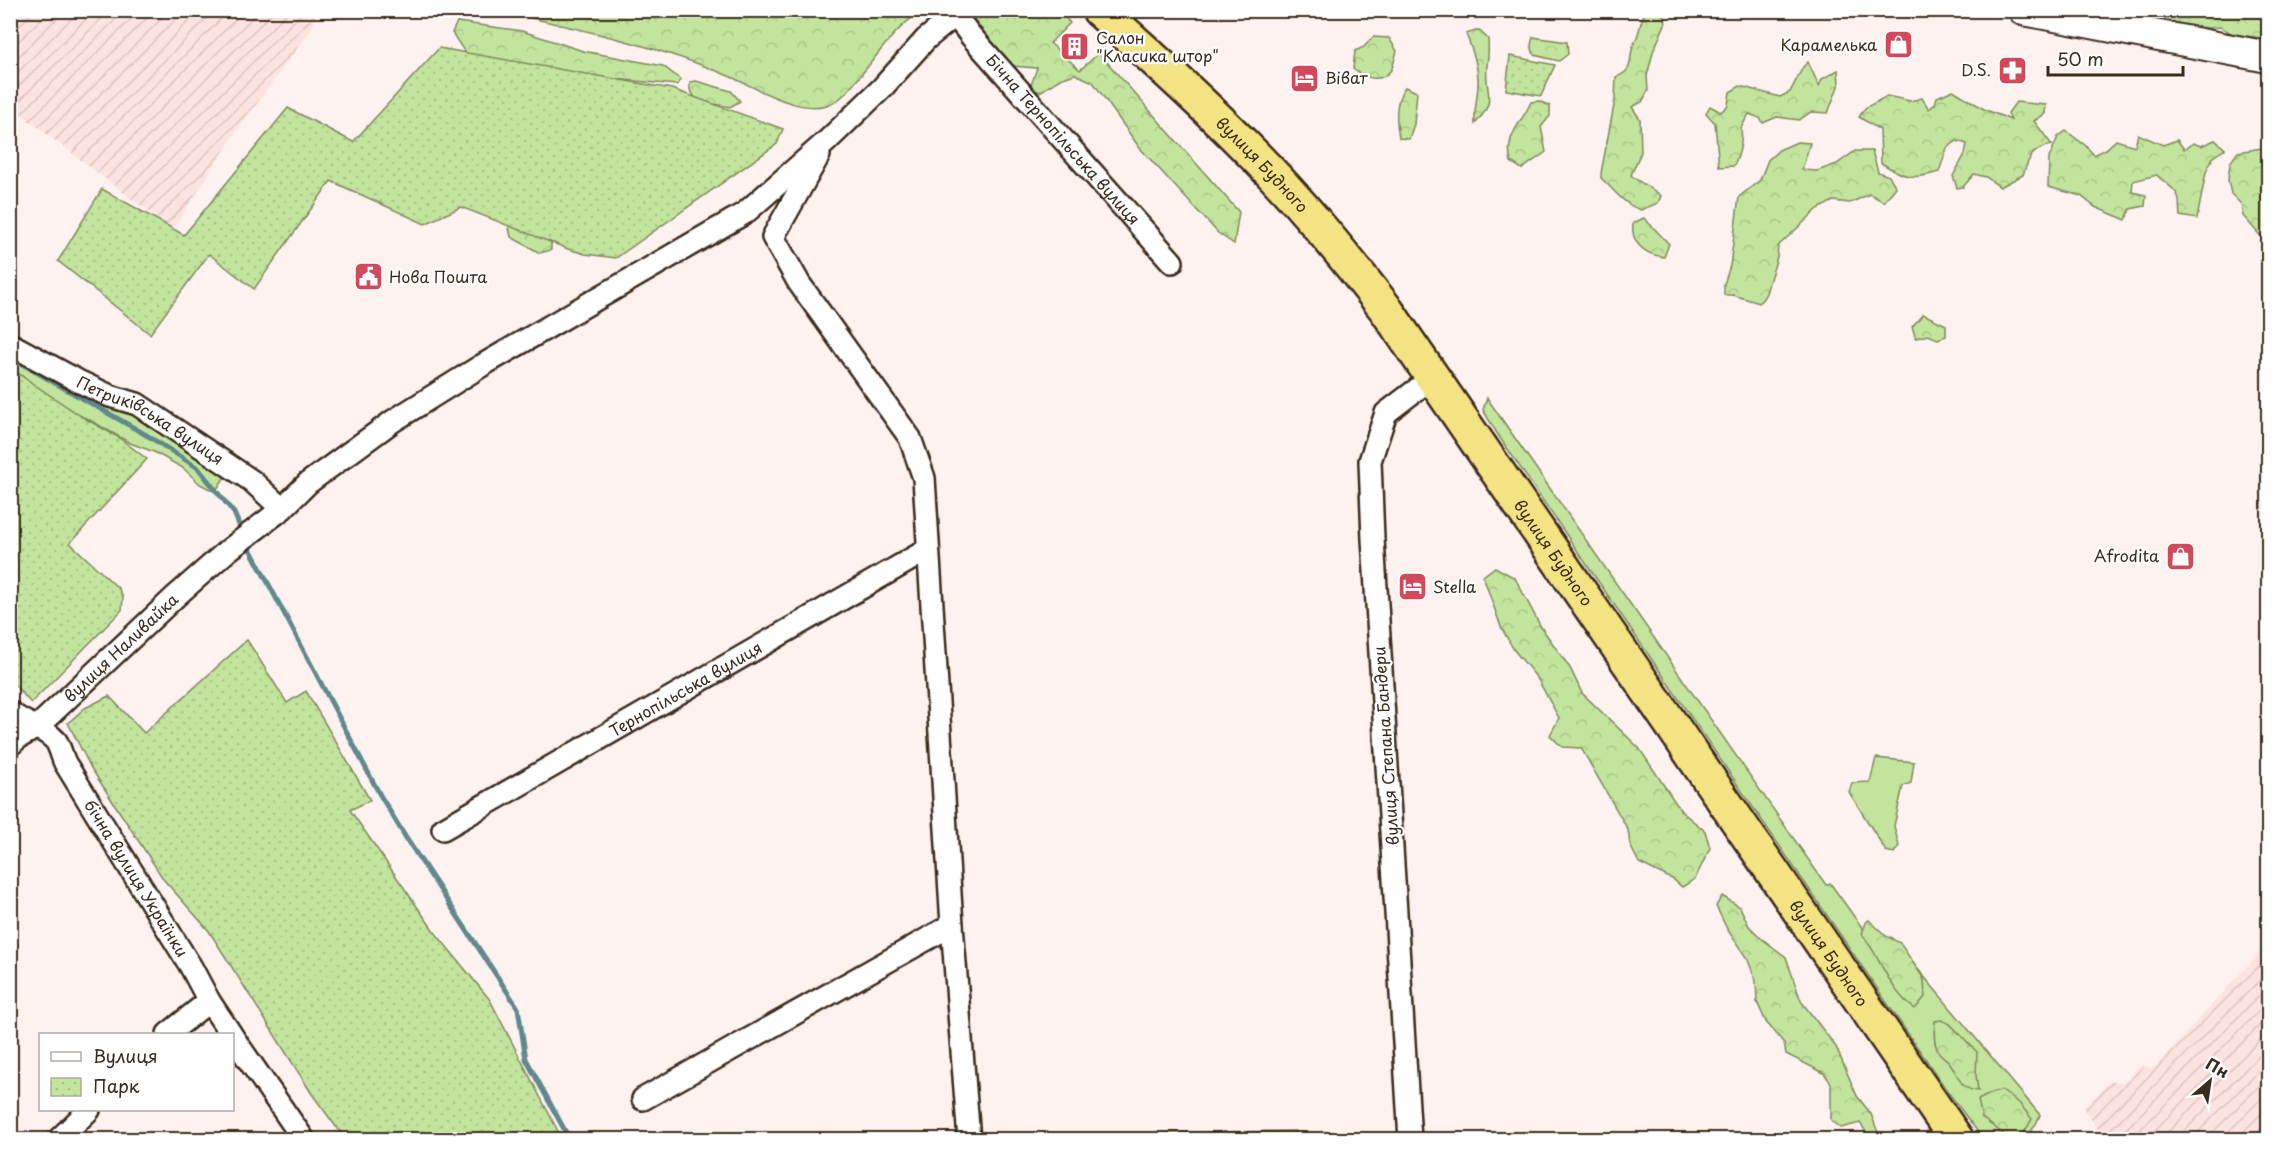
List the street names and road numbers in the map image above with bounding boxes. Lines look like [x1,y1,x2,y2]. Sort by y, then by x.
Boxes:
street label: Бічна Тернопільська вулиця [981,48,1146,230]
street label: вулиця Будного [1211,111,1315,217]
street label: Петриківська вулиця [73,369,229,470]
street label: вулиця Будного [1509,494,1599,611]
street label: вулиця Наливайка [58,587,183,707]
street label: Тернопільська вулиця [604,635,766,742]
street label: вулиця Степана Бандери [1366,646,1404,846]
street label: бічна вулиця Українки [79,795,195,961]
street label: вулиця Будного [1784,895,1875,1011]

